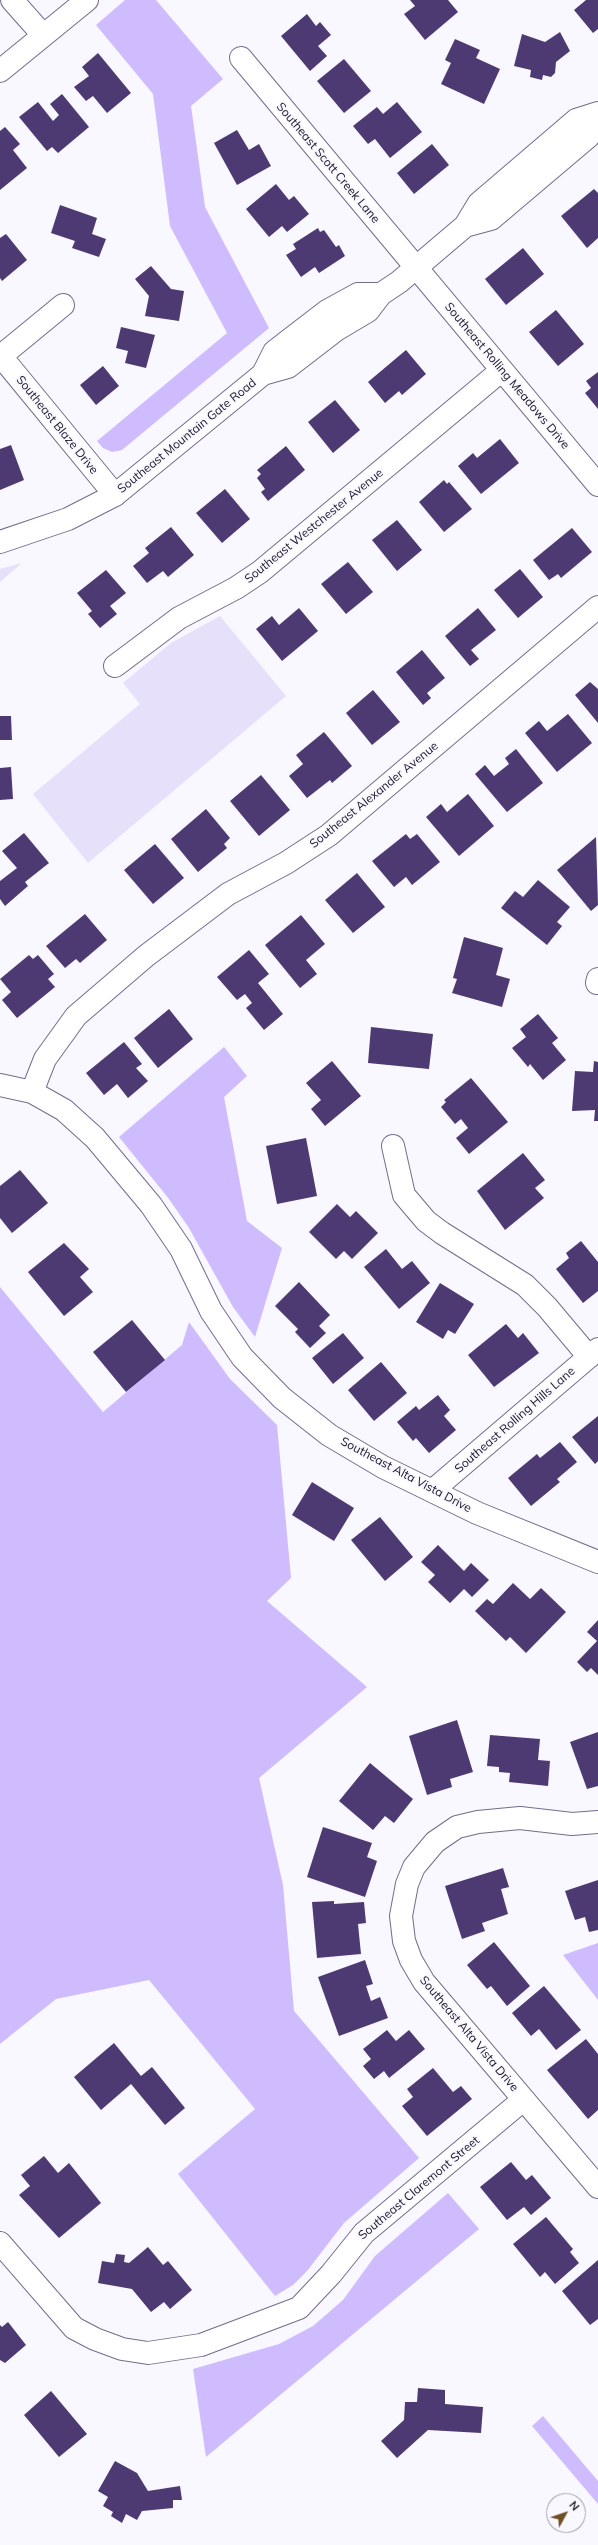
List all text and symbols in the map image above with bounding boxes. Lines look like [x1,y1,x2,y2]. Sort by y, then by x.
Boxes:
street label: Southeast Scott Creek Lane [273,100,383,226]
street label: Southeast Rolling Meadows Drive [441,300,573,452]
street label: Southeast Blaze Drive [13,373,101,477]
street label: Southeast Mountain Gate Road [115,376,259,496]
street label: Southeast Westchester Avenue [242,466,386,586]
street label: Southeast Alexander Avenue [307,739,441,851]
street label: Southeast Rolling Hills Lane [452,1364,578,1476]
street label: Southeast Alta Vista Drive [338,1434,474,1516]
street label: Southeast Alta Vista Drive [416,1973,522,2095]
street label: Southeast Claremont Street [356,2133,482,2243]
north arrow [546,2493,586,2533]
text: N [566,2498,582,2514]

